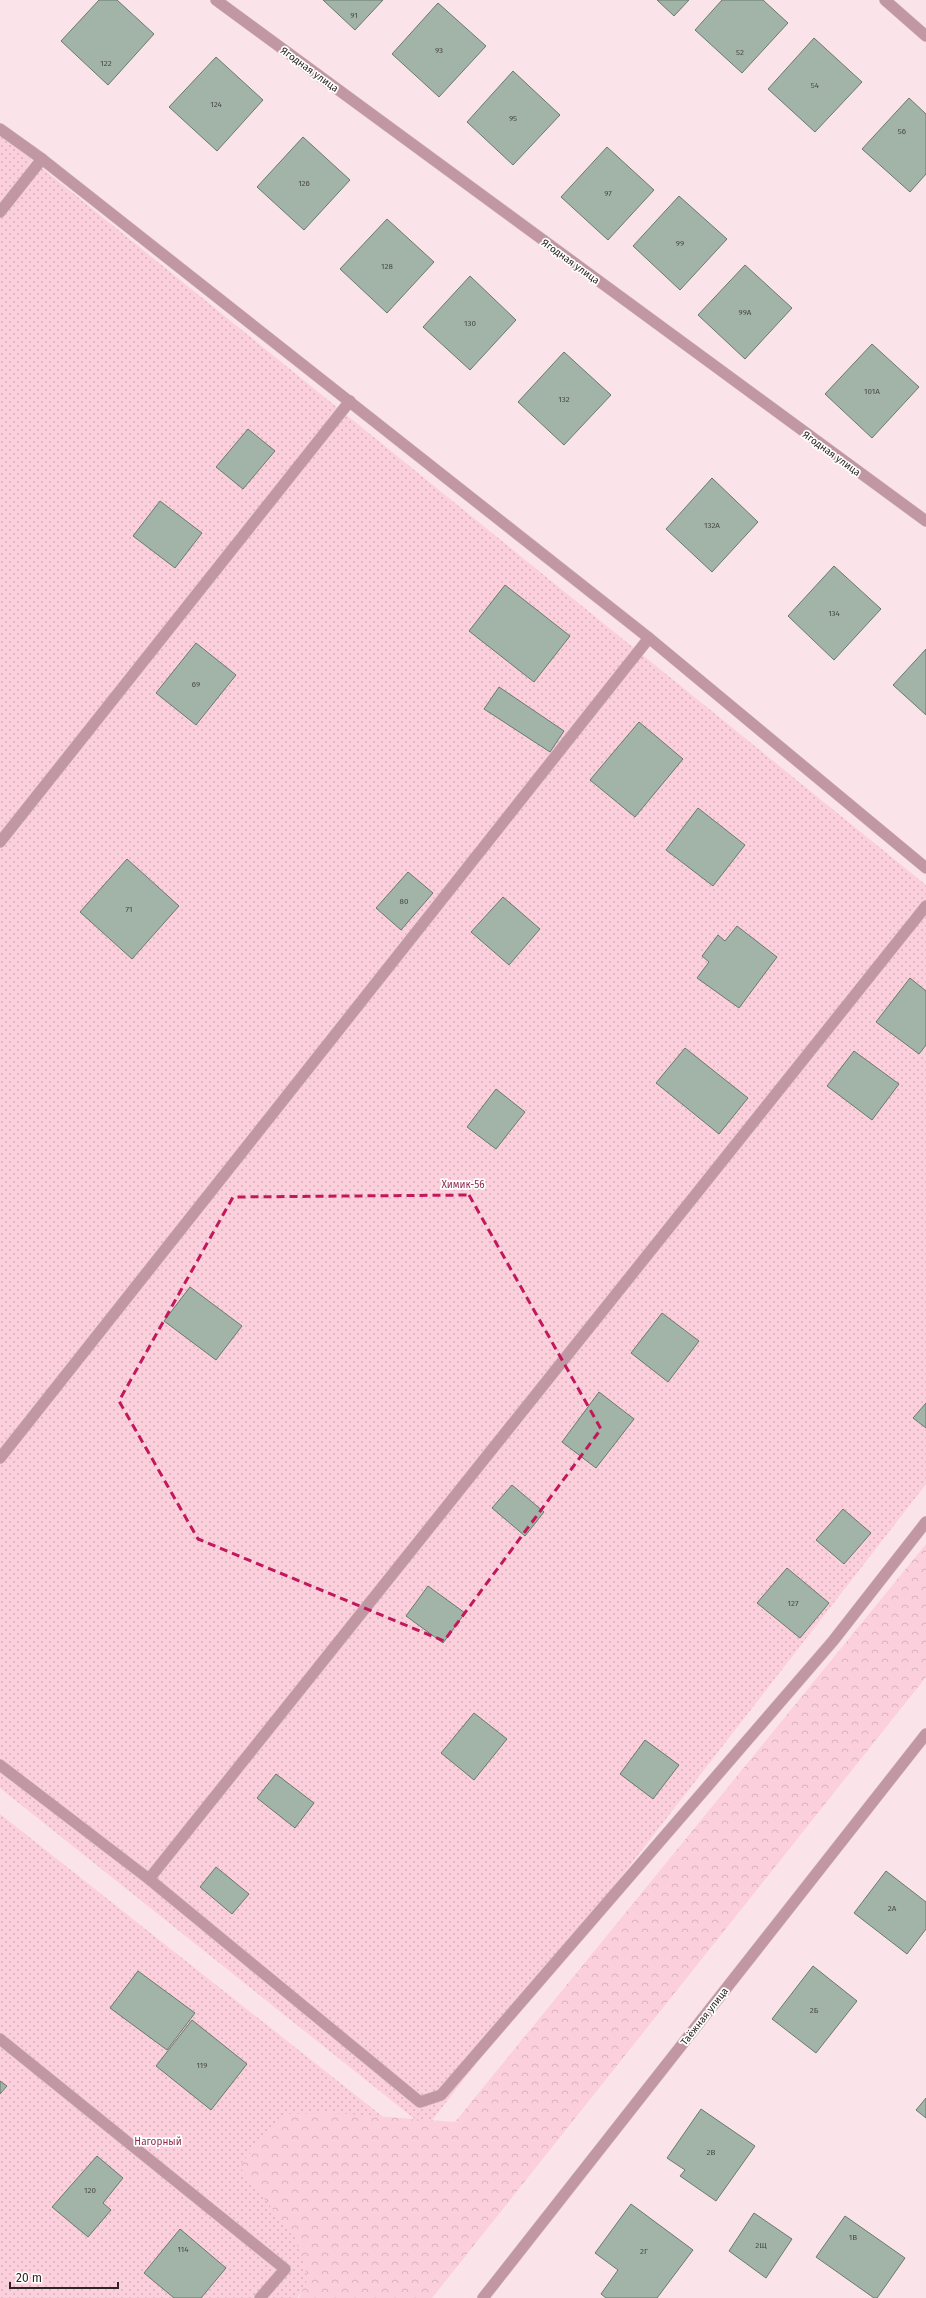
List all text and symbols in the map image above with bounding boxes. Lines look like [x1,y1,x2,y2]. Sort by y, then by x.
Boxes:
house number: 91 [350,11,358,20]
street label: Ягодная улица [278,45,341,95]
house number: 93 [435,46,443,55]
house number: 52 [736,48,744,57]
house number: 122 [100,59,112,68]
house number: 54 [811,81,820,90]
house number: 124 [210,100,222,109]
house number: 95 [509,114,517,123]
house number: 56 [898,127,906,136]
house number: 126 [298,179,310,188]
house number: 97 [604,189,612,198]
street label: Ягодная улица [539,237,602,287]
house number: 99 [676,239,684,248]
house number: 128 [381,262,394,271]
house number: 99А [739,308,752,317]
house number: 130 [464,319,476,328]
house number: 101А [864,387,880,396]
house number: 132 [558,395,570,404]
street label: Ягодная улица [800,429,863,479]
house number: 132А [704,521,720,530]
house number: 134 [828,609,841,618]
house number: 69 [192,680,200,689]
house number: 80 [400,897,409,906]
house number: 71 [126,905,132,914]
park label: Химик-56 [441,1179,485,1191]
house number: 127 [788,1599,799,1608]
house number: 2А [888,1904,897,1913]
street label: Таёжная улица [678,1985,731,2048]
house number: 2Б [810,2006,819,2015]
house number: 119 [196,2061,208,2070]
park label: Нагорный [134,2136,182,2148]
house number: 2В [707,2148,716,2157]
house number: 120 [84,2186,96,2195]
house number: 1В [849,2233,857,2242]
house number: 2Щ [755,2241,767,2250]
house number: 114 [177,2245,189,2254]
house number: 2Г [640,2247,648,2256]
scale bar [10,2264,118,2290]
text: 20 m [16,2271,42,2285]

